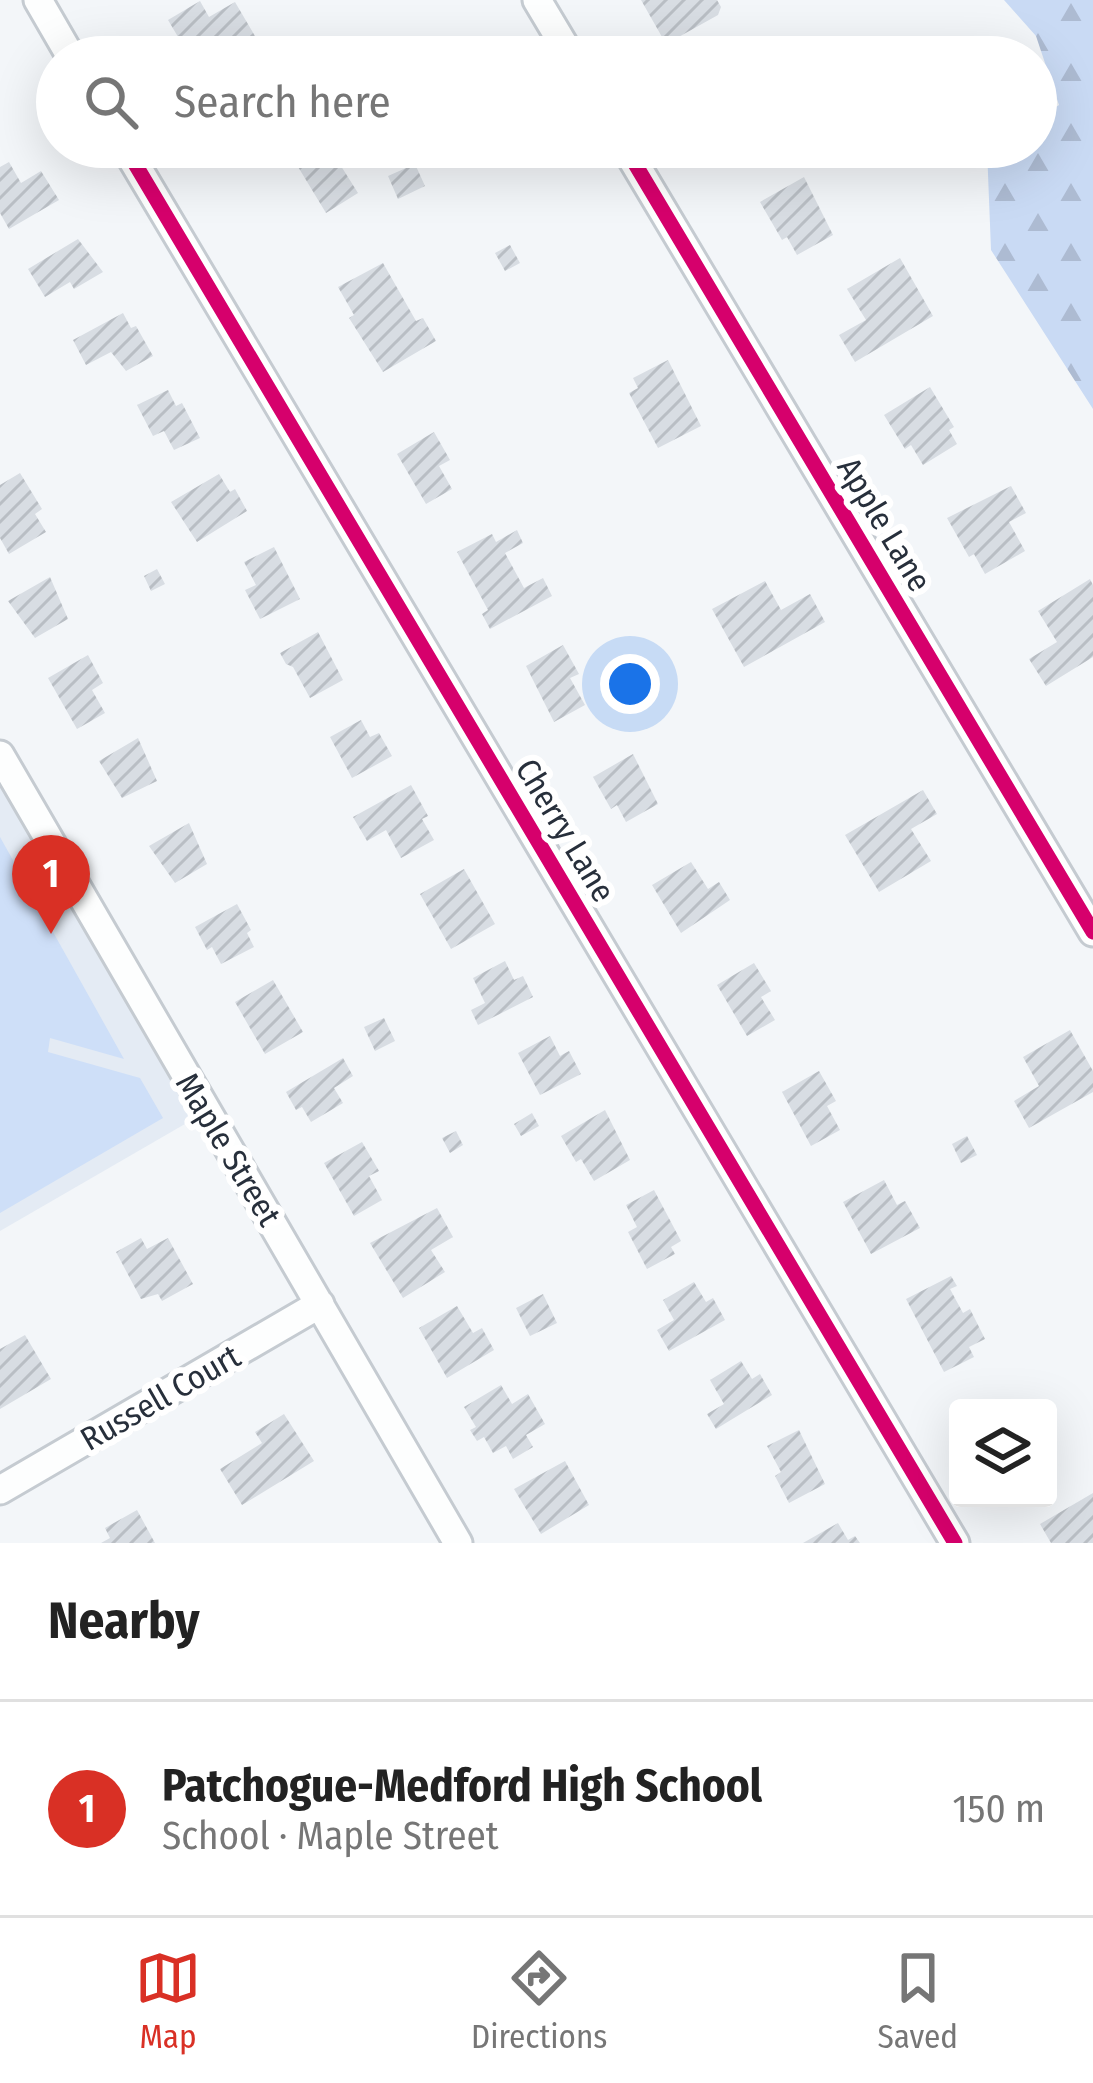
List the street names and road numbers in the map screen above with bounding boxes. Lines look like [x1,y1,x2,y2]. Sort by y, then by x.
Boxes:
street label: Apple Lane [829,450,940,599]
street label: Cherry Lane [507,752,623,909]
street label: Maple Street [167,1066,289,1233]
street label: Russell Court [74,1336,248,1460]

